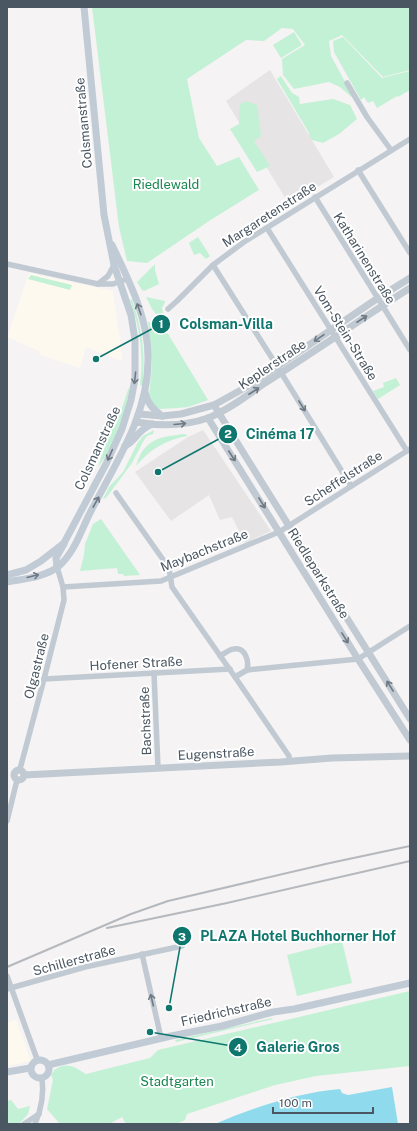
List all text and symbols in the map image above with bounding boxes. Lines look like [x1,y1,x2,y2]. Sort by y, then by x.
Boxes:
street label: Colsmanstraße [72,77,95,169]
park label: Riedlewald [133,177,199,192]
street label: Margaretenstraße [220,178,319,250]
street label: Katharinenstraße [330,210,399,307]
street label: Vom-Stein-Straße [311,283,381,383]
one-way arrow [135,304,143,316]
callout: Colsman-Villa [151,311,281,337]
one-way arrow [356,315,367,323]
text: Colsman-Villa [179,316,273,332]
text: 1 [158,317,164,331]
one-way arrow [314,334,325,342]
street label: Keplerstraße [236,336,309,392]
one-way arrow [131,371,139,384]
one-way arrow [248,386,260,394]
one-way arrow [298,400,306,411]
street label: Colsmanstraße [71,404,123,493]
one-way arrow [173,420,186,427]
callout: Cinéma 17 [218,421,322,447]
text: Cinéma 17 [246,426,315,442]
text: 2 [224,427,232,441]
street label: Scheffelstraße [302,448,385,509]
one-way arrow [106,449,113,461]
one-way arrow [228,450,236,461]
one-way arrow [93,496,100,508]
one-way arrow [257,498,266,509]
street label: Riedleparkstraße [285,525,352,621]
street label: Maybachstraße [158,526,250,575]
one-way arrow [26,572,39,580]
street label: Olgastraße [21,632,52,701]
one-way arrow [341,632,349,644]
street label: Hofener Straße [89,654,183,673]
one-way arrow [385,680,393,692]
street label: Bachstraße [137,686,154,756]
street label: Eugenstraße [177,744,255,763]
callout: PLAZA Hotel Buchhorner Hof [172,923,404,949]
text: PLAZA Hotel Buchhorner Hof [200,928,396,944]
text: 3 [178,930,186,944]
street label: Schillerstraße [31,942,117,979]
one-way arrow [148,994,156,1007]
street label: Friedrichstraße [179,994,273,1029]
callout: Galerie Gros [228,1034,348,1060]
text: Galerie Gros [256,1039,340,1055]
text: 4 [234,1041,242,1055]
park label: Stadtgarten [140,1074,214,1089]
scale bar [273,1089,373,1115]
text: 100 m [279,1096,312,1110]

